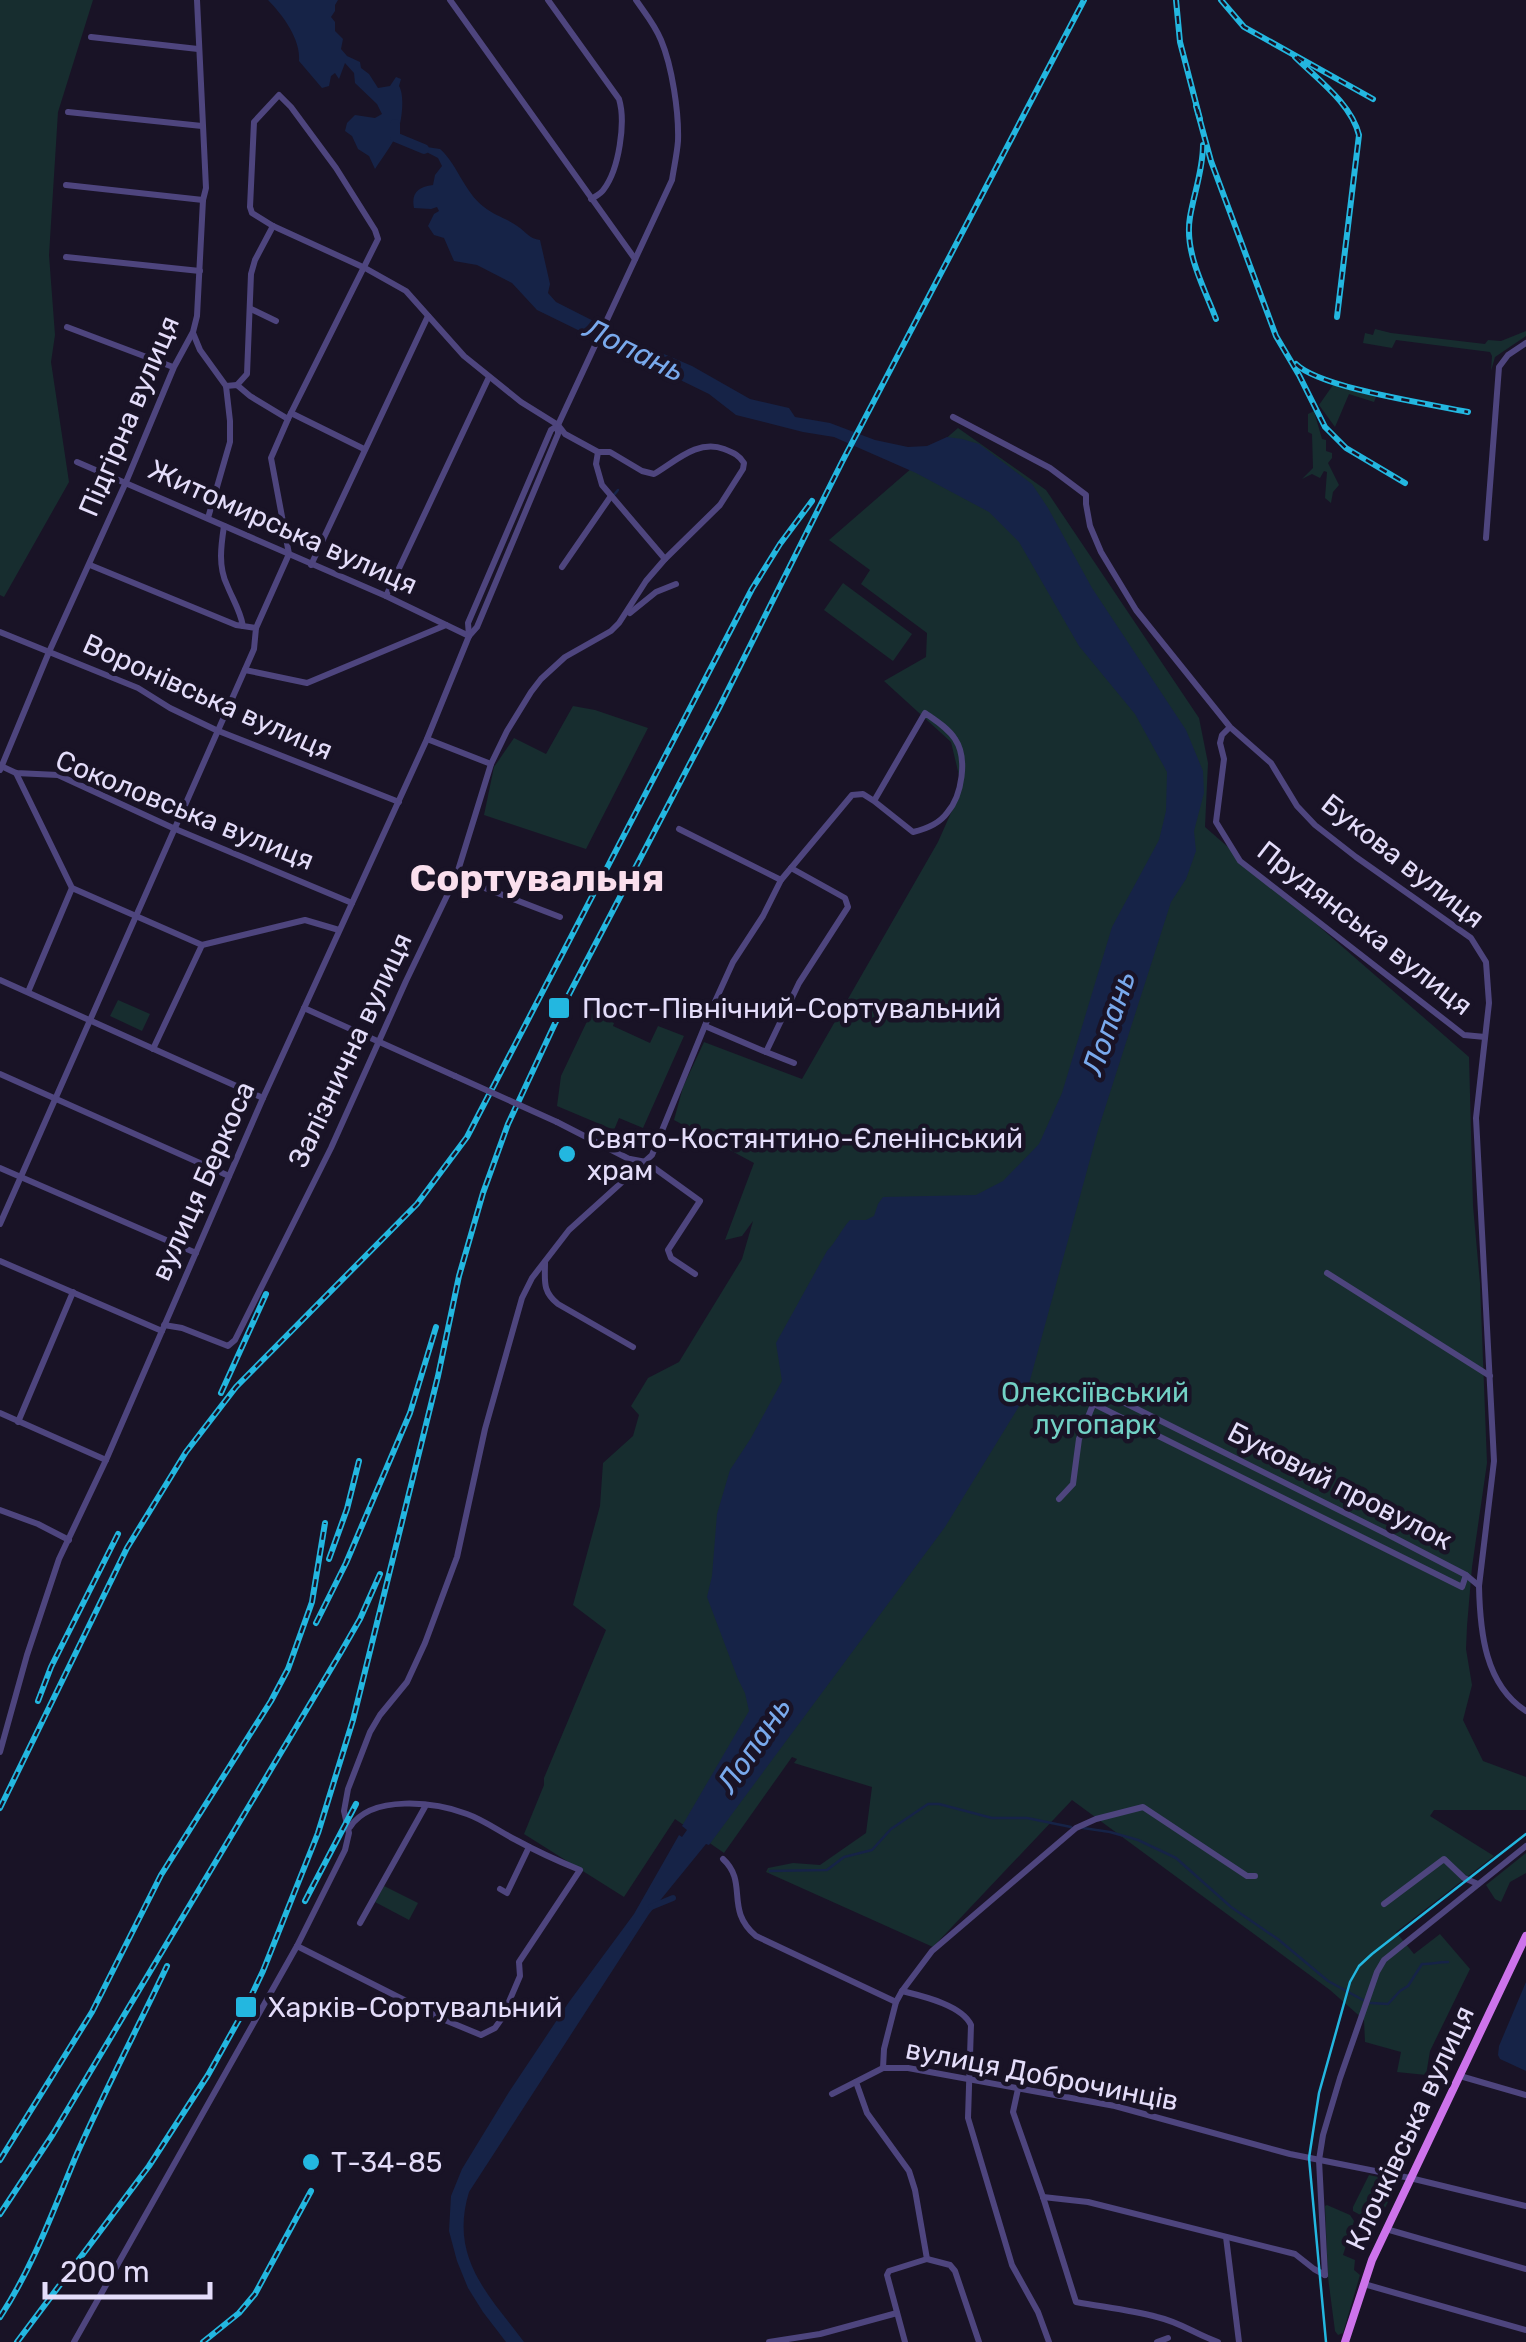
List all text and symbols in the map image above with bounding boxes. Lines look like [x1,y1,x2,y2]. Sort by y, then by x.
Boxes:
water label: Лопань [576,310,690,390]
street label: Підгірна вулиця [72,311,186,521]
street label: Житомирська вулиця [143,453,423,601]
street label: Воронівська вулиця [78,627,338,767]
street label: Соколовська вулиця [51,743,319,877]
street label: Букова вулиця [1315,787,1491,935]
street label: Прудянська вулиця [1251,834,1479,1022]
district label: Сортувальня [410,855,664,901]
street label: Залізнична вулиця [281,927,419,1173]
water label: Лопань [1074,967,1143,1081]
place label: Пост-Північний-Сортувальний [582,992,1001,1025]
marker: Пост-Північний-Сортувальний [546,995,572,1021]
street label: вулиця Беркоса [144,1076,262,1286]
place label: Свято-Костянтино-Єленінський храм [587,1122,1023,1187]
marker: Свято-Костянтино-Єленінський храм [556,1143,578,1165]
park label: Олексіївський лугопарк [1001,1376,1189,1441]
street label: Буковий провулок [1222,1415,1458,1557]
water label: Лопань [708,1691,799,1801]
place label: Харків-Сортувальний [268,1991,563,2024]
marker: Харків-Сортувальний [233,1994,259,2020]
street label: Клочківська вулиця [1339,2000,1481,2256]
street label: вулиця Доброчинців [903,2032,1181,2118]
place label: Т-34-85 [331,2146,442,2179]
marker: Т-34-85 [300,2151,322,2173]
scale bar [45,2237,210,2299]
text: 200 m [60,2254,150,2290]

